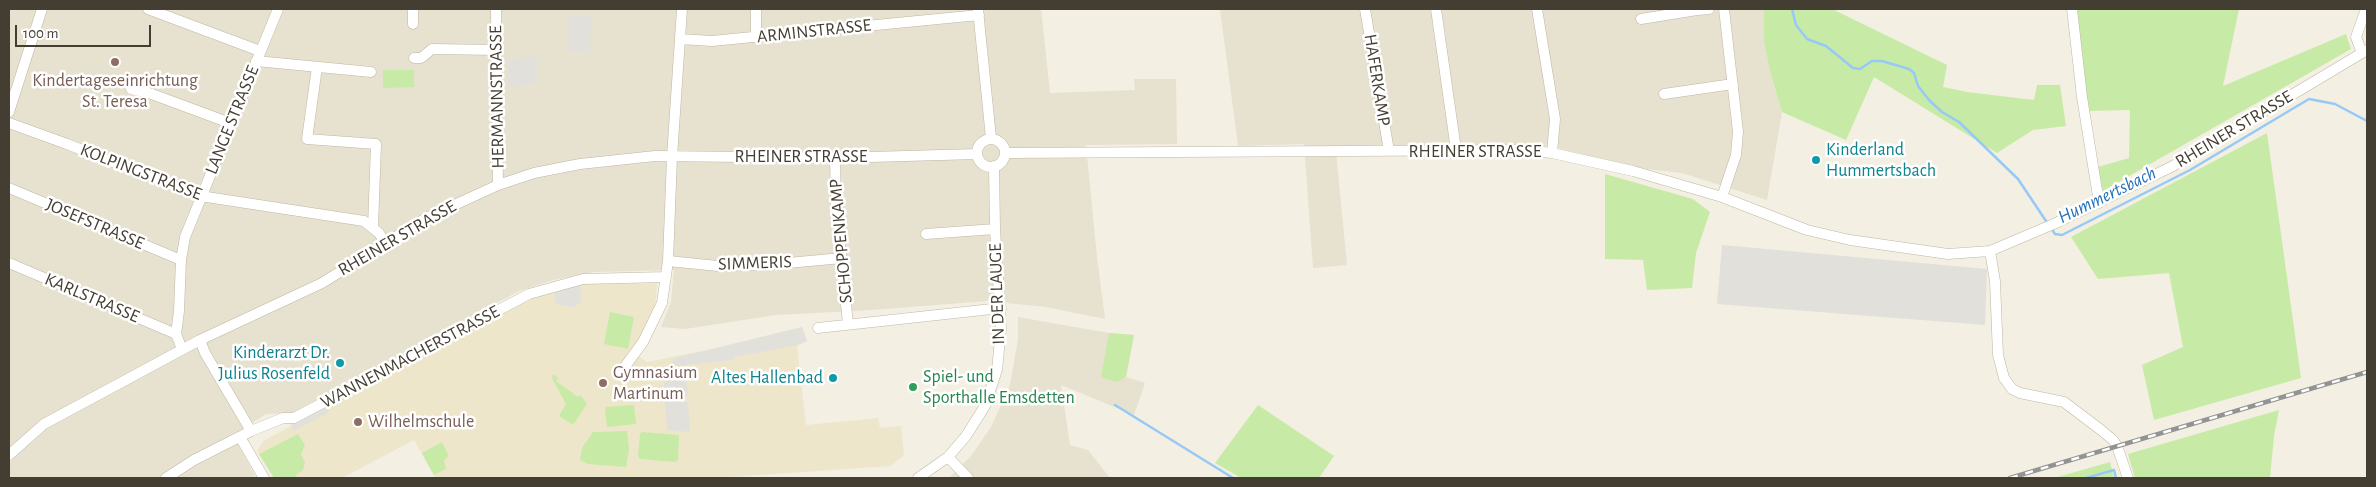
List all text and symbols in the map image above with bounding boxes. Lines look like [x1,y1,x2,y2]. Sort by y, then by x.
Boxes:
street label: ARMINSTRASSE [756,14,872,48]
scale bar [18,15,154,47]
street label: HERMANNSTRASSE [485,25,509,169]
text: 100 m [23,26,58,41]
street label: HAFERKAMP [1359,32,1395,128]
marker: Kindertageseinrichtung St. Teresa [109,56,121,68]
street label: LANGE STRASSE [200,62,264,178]
place label: Kindertageseinrichtung St. Teresa [32,70,198,112]
street label: RHEINER STRASSE [2172,86,2296,172]
street label: KOLPINGSTRASSE [77,139,205,205]
place label: Kinderland Hummertsbach [1826,139,1936,182]
street label: RHEINER STRASSE [1409,141,1541,163]
street label: RHEINER STRASSE [735,146,867,168]
marker: Kinderland Hummertsbach [1810,154,1822,166]
water label: Hummertsbach [2054,161,2160,229]
street label: SCHOPPENKAMP [825,178,857,304]
street label: JOSEFSTRASSE [43,194,147,254]
street label: RHEINER STRASSE [334,195,460,281]
street label: IN DER LAUGE [984,243,1010,345]
street label: SIMMERIS [718,251,792,275]
street label: KARLSTRASSE [41,268,143,328]
street label: WANNENMACHERSTRASSE [317,301,503,413]
place label: Kinderarzt Dr. Julius Rosenfeld [218,342,330,384]
marker: Kinderarzt Dr. Julius Rosenfeld [334,357,346,369]
place label: Gymnasium Martinum [613,362,697,404]
place label: Spiel- und Sporthalle Emsdetten [923,366,1075,408]
place label: Altes Hallenbad [711,367,823,389]
marker: Altes Hallenbad [827,372,839,384]
marker: Gymnasium Martinum [597,377,609,389]
marker: Spiel- und Sporthalle Emsdetten [907,381,919,393]
place label: Wilhelmschule [368,411,474,433]
marker: Wilhelmschule [352,416,364,428]

